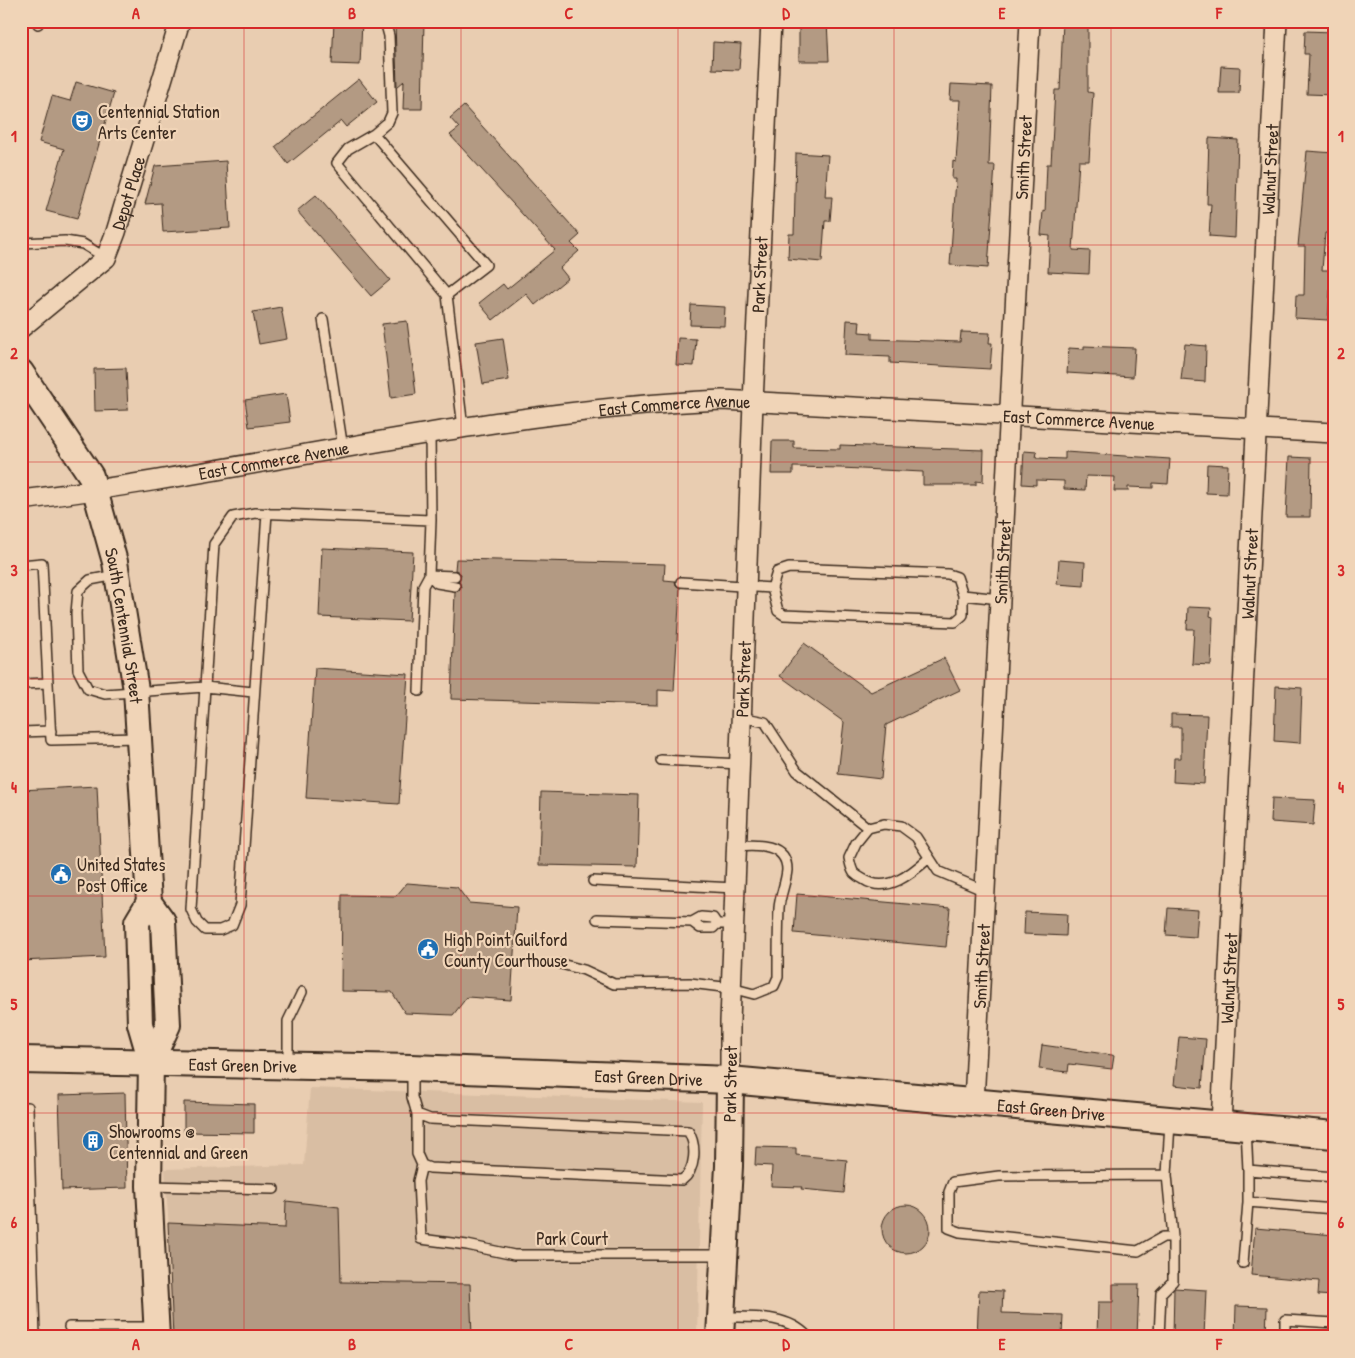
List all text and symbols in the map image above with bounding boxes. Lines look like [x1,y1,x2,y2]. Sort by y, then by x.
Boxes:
text: A [132,2,140,24]
text: B [348,2,356,24]
text: C [565,2,574,24]
text: D [782,2,790,24]
text: E [998,2,1006,24]
text: F [1215,2,1223,24]
place label: Centennial Station Arts Center [98,99,220,145]
theatre icon: Centennial Station Arts Center [70,109,94,133]
street label: Smith Street [1008,114,1038,200]
street label: Walnut Street [1255,123,1284,215]
text: 1 [11,125,17,147]
text: 1 [1338,125,1344,147]
street label: Depot Place [105,153,151,233]
street label: Park Street [745,235,773,313]
text: 2 [10,342,18,364]
text: 2 [1337,342,1345,364]
street label: East Commerce Avenue [598,387,751,422]
street label: East Commerce Avenue [1002,403,1156,436]
street label: East Commerce Avenue [197,434,351,485]
street label: Smith Street [987,518,1017,605]
street label: Walnut Street [1234,527,1264,620]
street label: South Centennial Street [99,545,149,705]
text: 3 [10,559,18,581]
text: 3 [1337,559,1345,581]
street label: Park Street [729,640,757,718]
text: 4 [11,776,17,798]
text: 4 [1338,776,1344,798]
place label: United States Post Office [77,852,165,898]
public building icon: United States Post Office [49,862,73,886]
street label: Smith Street [966,923,996,1009]
place label: High Point Guilford County Courthouse [444,927,568,973]
street label: Walnut Street [1214,932,1243,1024]
public building icon: High Point Guilford County Courthouse [416,937,440,961]
text: 5 [11,993,18,1015]
text: 5 [1338,993,1345,1015]
street label: Park Street [717,1045,743,1122]
street label: East Green Drive [188,1051,297,1078]
street label: East Green Drive [594,1062,703,1091]
street label: East Green Drive [996,1092,1106,1127]
place label: Showrooms @ Centennial and Green [109,1119,248,1165]
building icon: Showrooms @ Centennial and Green [81,1129,105,1153]
text: 6 [11,1211,18,1233]
text: 6 [1338,1211,1345,1233]
street label: Park Court [536,1226,609,1251]
text: A [132,1333,140,1355]
text: B [348,1333,356,1355]
text: C [565,1333,574,1355]
text: D [782,1333,790,1355]
text: E [998,1333,1006,1355]
text: F [1215,1333,1223,1355]

